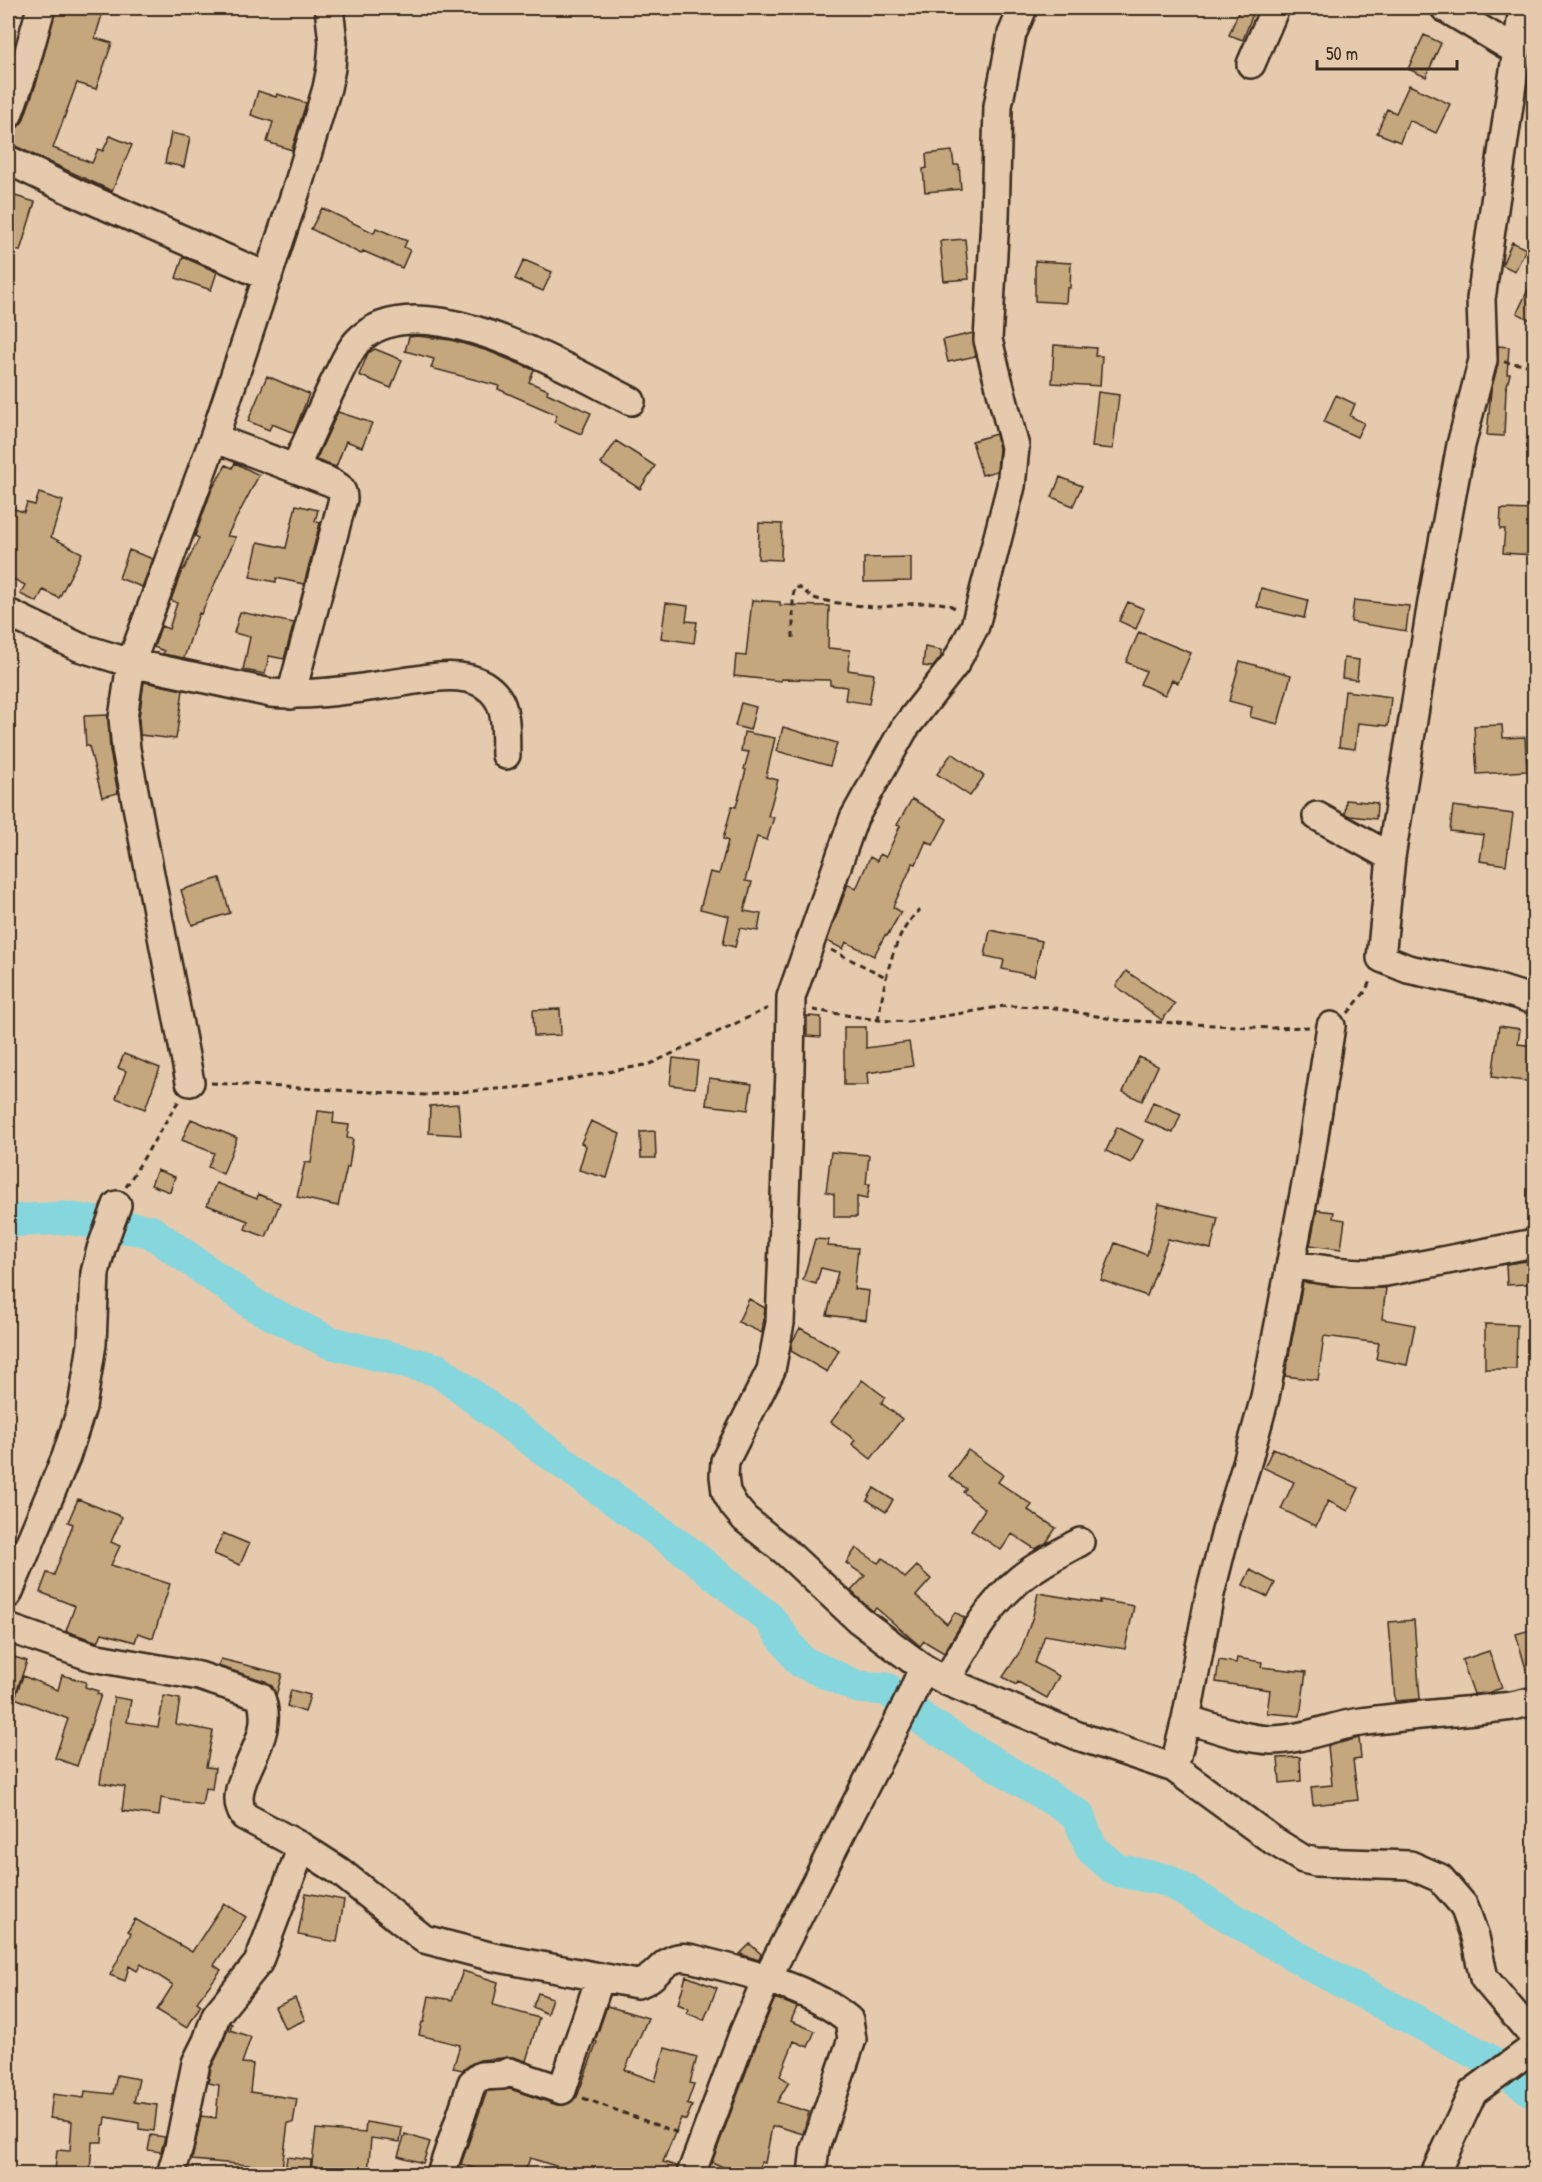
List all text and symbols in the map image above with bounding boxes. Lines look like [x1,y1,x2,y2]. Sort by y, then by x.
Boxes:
scale bar [1317,33,1456,71]
text: 50 m [1326,41,1358,66]

